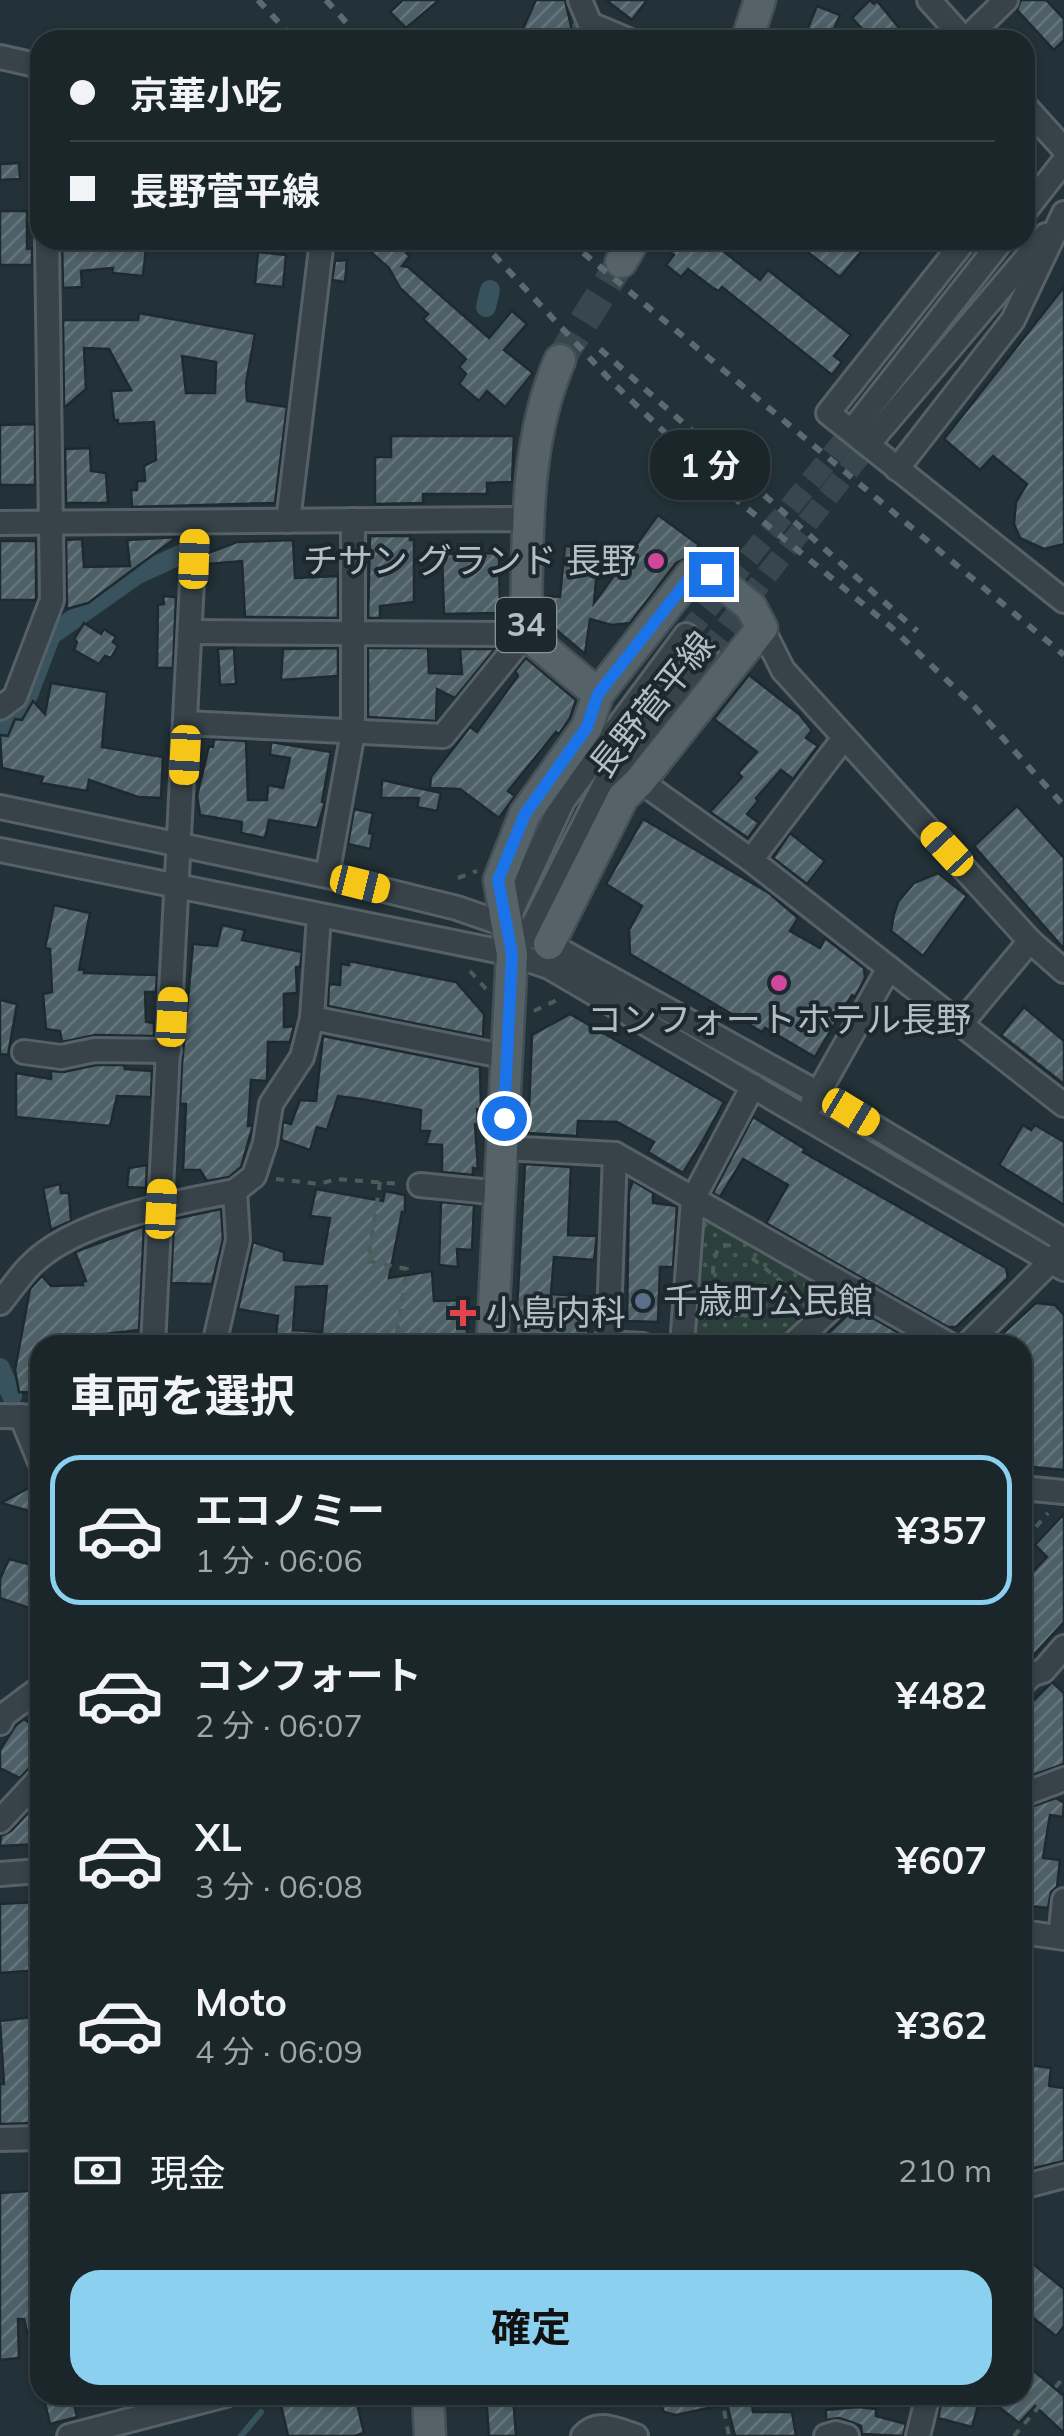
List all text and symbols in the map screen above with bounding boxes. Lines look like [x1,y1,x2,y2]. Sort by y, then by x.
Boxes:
text: 京華小吃 [130,71,282,119]
text: 長野菅平線 [130,167,320,215]
callout: 1 分 [651,429,771,499]
text: 1 分 [680,445,740,485]
car [178,528,210,590]
place label: チサン グランド 長野 [303,538,636,582]
marker: チサン グランド 長野 [645,550,667,572]
route end [689,552,734,597]
road number: 34 [496,598,556,652]
street label: 長野菅平線 [579,623,723,786]
car [168,724,202,786]
car [916,817,978,881]
car [327,862,393,906]
marker: コンフォートホテル長野 [768,972,790,994]
car [155,986,189,1048]
place label: コンフォートホテル長野 [587,997,971,1041]
car [818,1084,884,1140]
route start [482,1096,527,1141]
car [144,1178,178,1240]
place label: 千歳町公民館 [663,1278,873,1322]
place label: 小島内科 [486,1290,626,1334]
marker: 千歳町公民館 [632,1290,654,1312]
marker: 小島内科 [450,1300,476,1326]
text: 車両を選択 [70,1367,295,1423]
icon: car [75,1485,165,1575]
text: エコノミー [195,1486,385,1534]
text: ¥357 [896,1506,987,1554]
text: 1 分 · 06:06 [195,1540,363,1580]
icon: car [75,1650,165,1740]
text: コンフォート [195,1651,422,1699]
text: ¥482 [896,1671,987,1719]
text: 2 分 · 06:07 [195,1705,363,1745]
text: XL [195,1813,242,1861]
icon: car [75,1815,165,1905]
text: ¥607 [896,1836,987,1884]
text: 3 分 · 06:08 [195,1866,363,1906]
text: Moto [195,1978,287,2026]
icon: car [75,1980,165,2070]
text: ¥362 [896,2001,987,2049]
text: 4 分 · 06:09 [195,2031,363,2071]
icon: cash [70,2143,125,2198]
text: 現金 [150,2149,226,2197]
text: 210 m [898,2150,992,2190]
button: 確定 [70,2270,992,2385]

